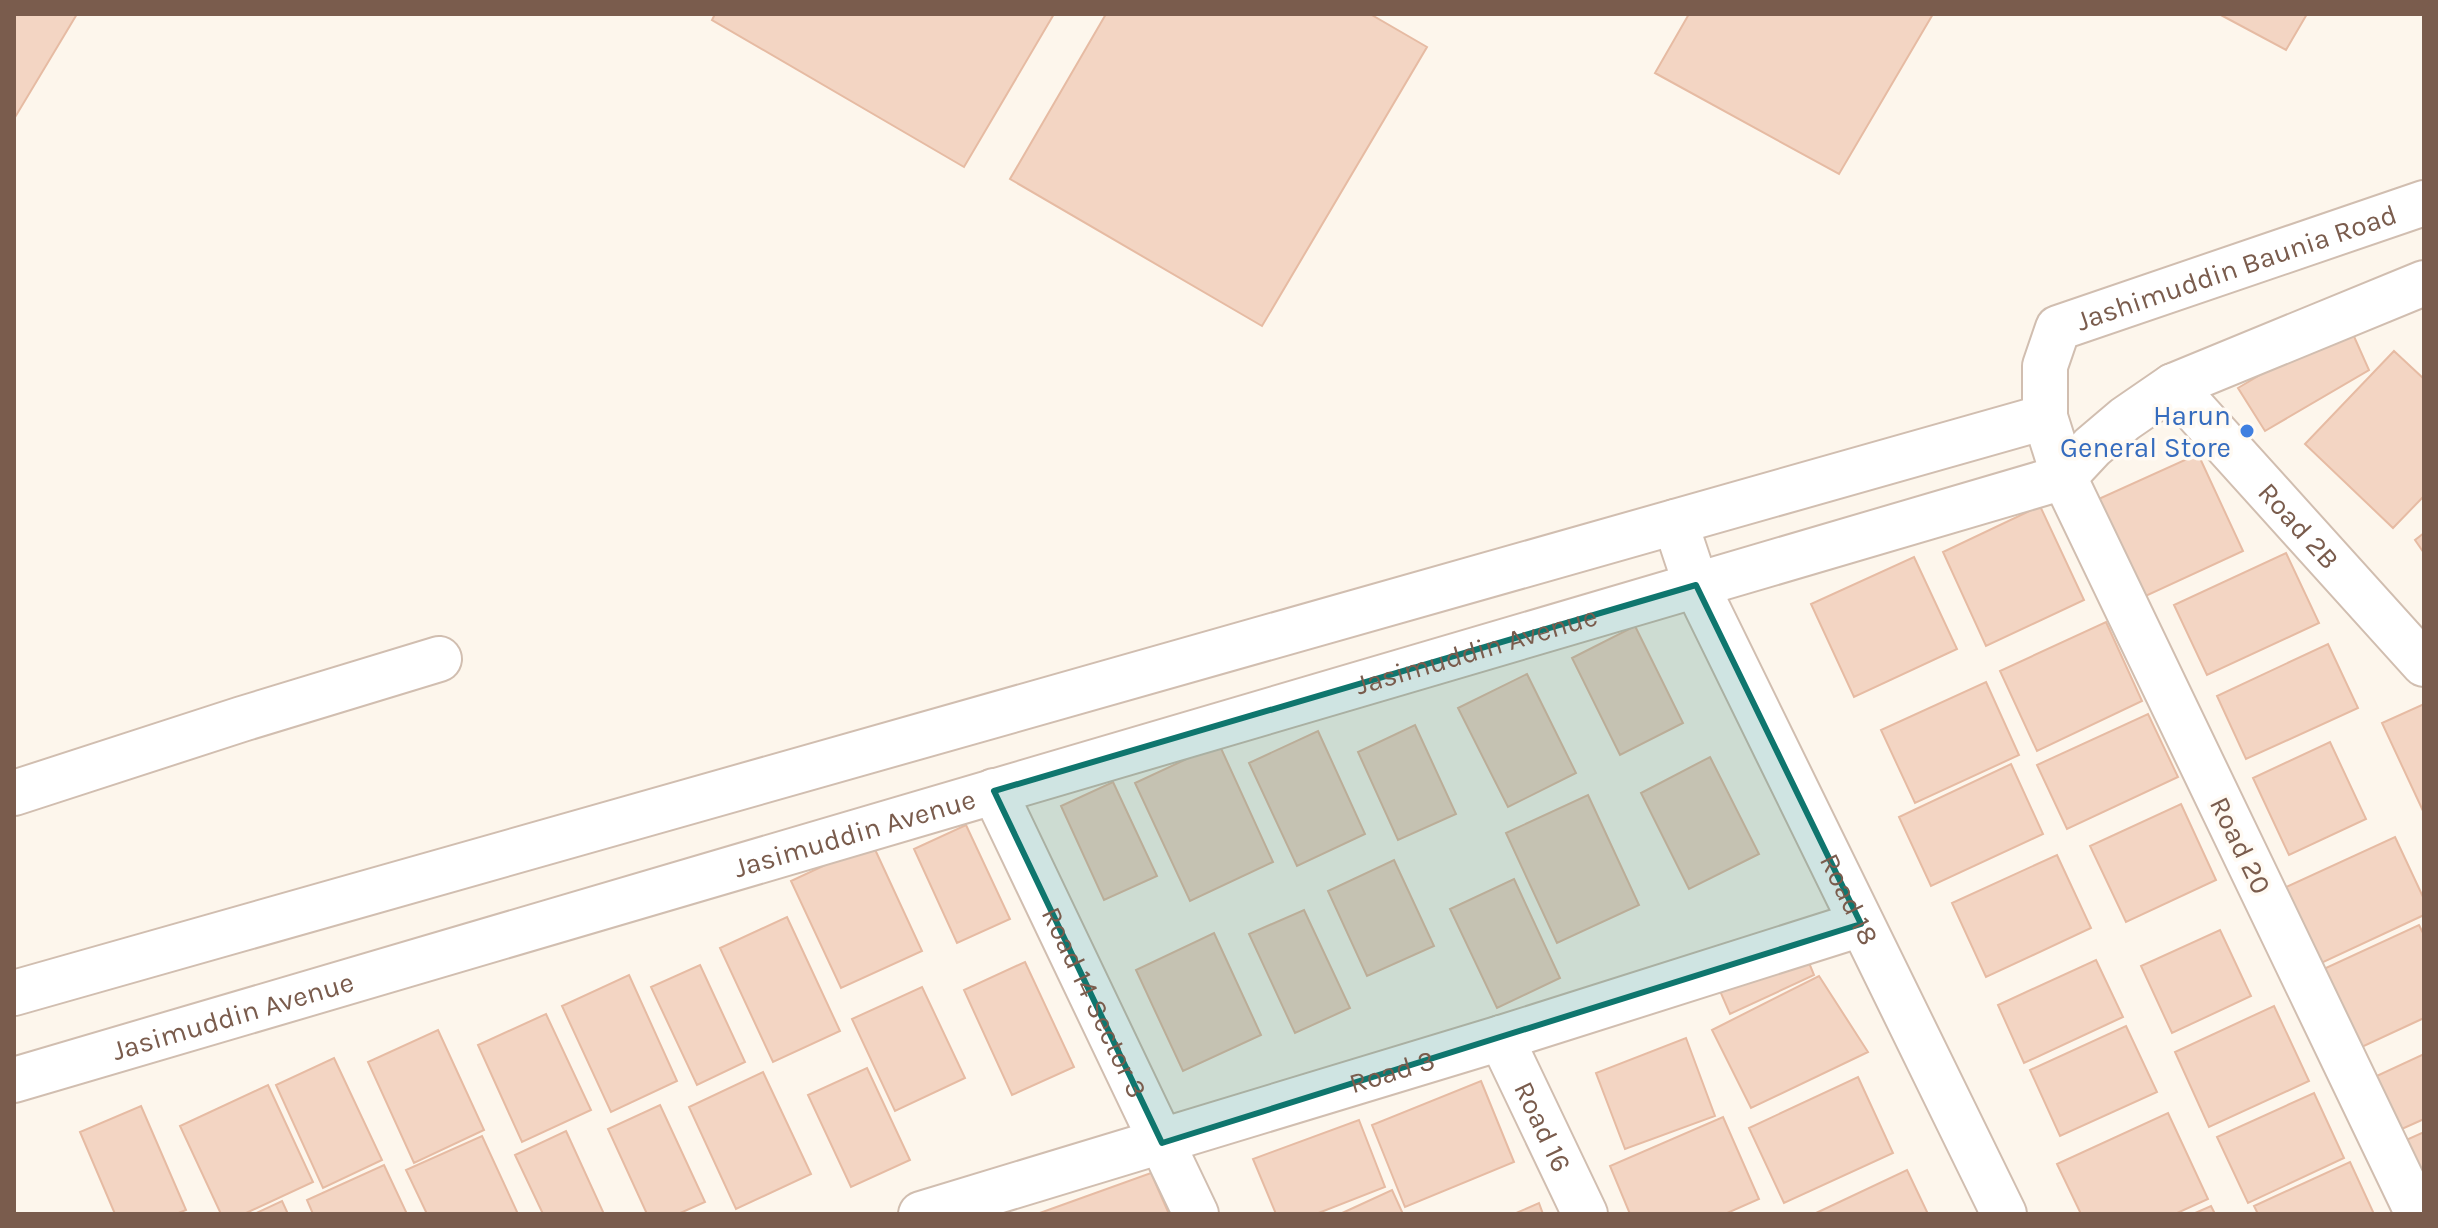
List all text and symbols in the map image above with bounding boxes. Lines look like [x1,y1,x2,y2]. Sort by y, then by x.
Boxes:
street label: Jashimuddin Baunia Road [2072,198,2401,338]
place label: Harun General Store [2060,399,2231,464]
marker: Harun General Store [2238,422,2256,440]
street label: Road 2B [2251,476,2346,576]
street label: Jasimuddin Avenue [1351,599,1601,702]
street label: Jasimuddin Avenue [730,782,979,884]
street label: Road 20 [2203,791,2278,899]
street label: Road 18 [1813,848,1886,950]
street label: Road 14 Sector 3 [1035,902,1154,1103]
street label: Jasimuddin Avenue [108,965,358,1067]
street label: Road 3 [1345,1043,1439,1100]
street label: Road 16 [1507,1076,1578,1177]

